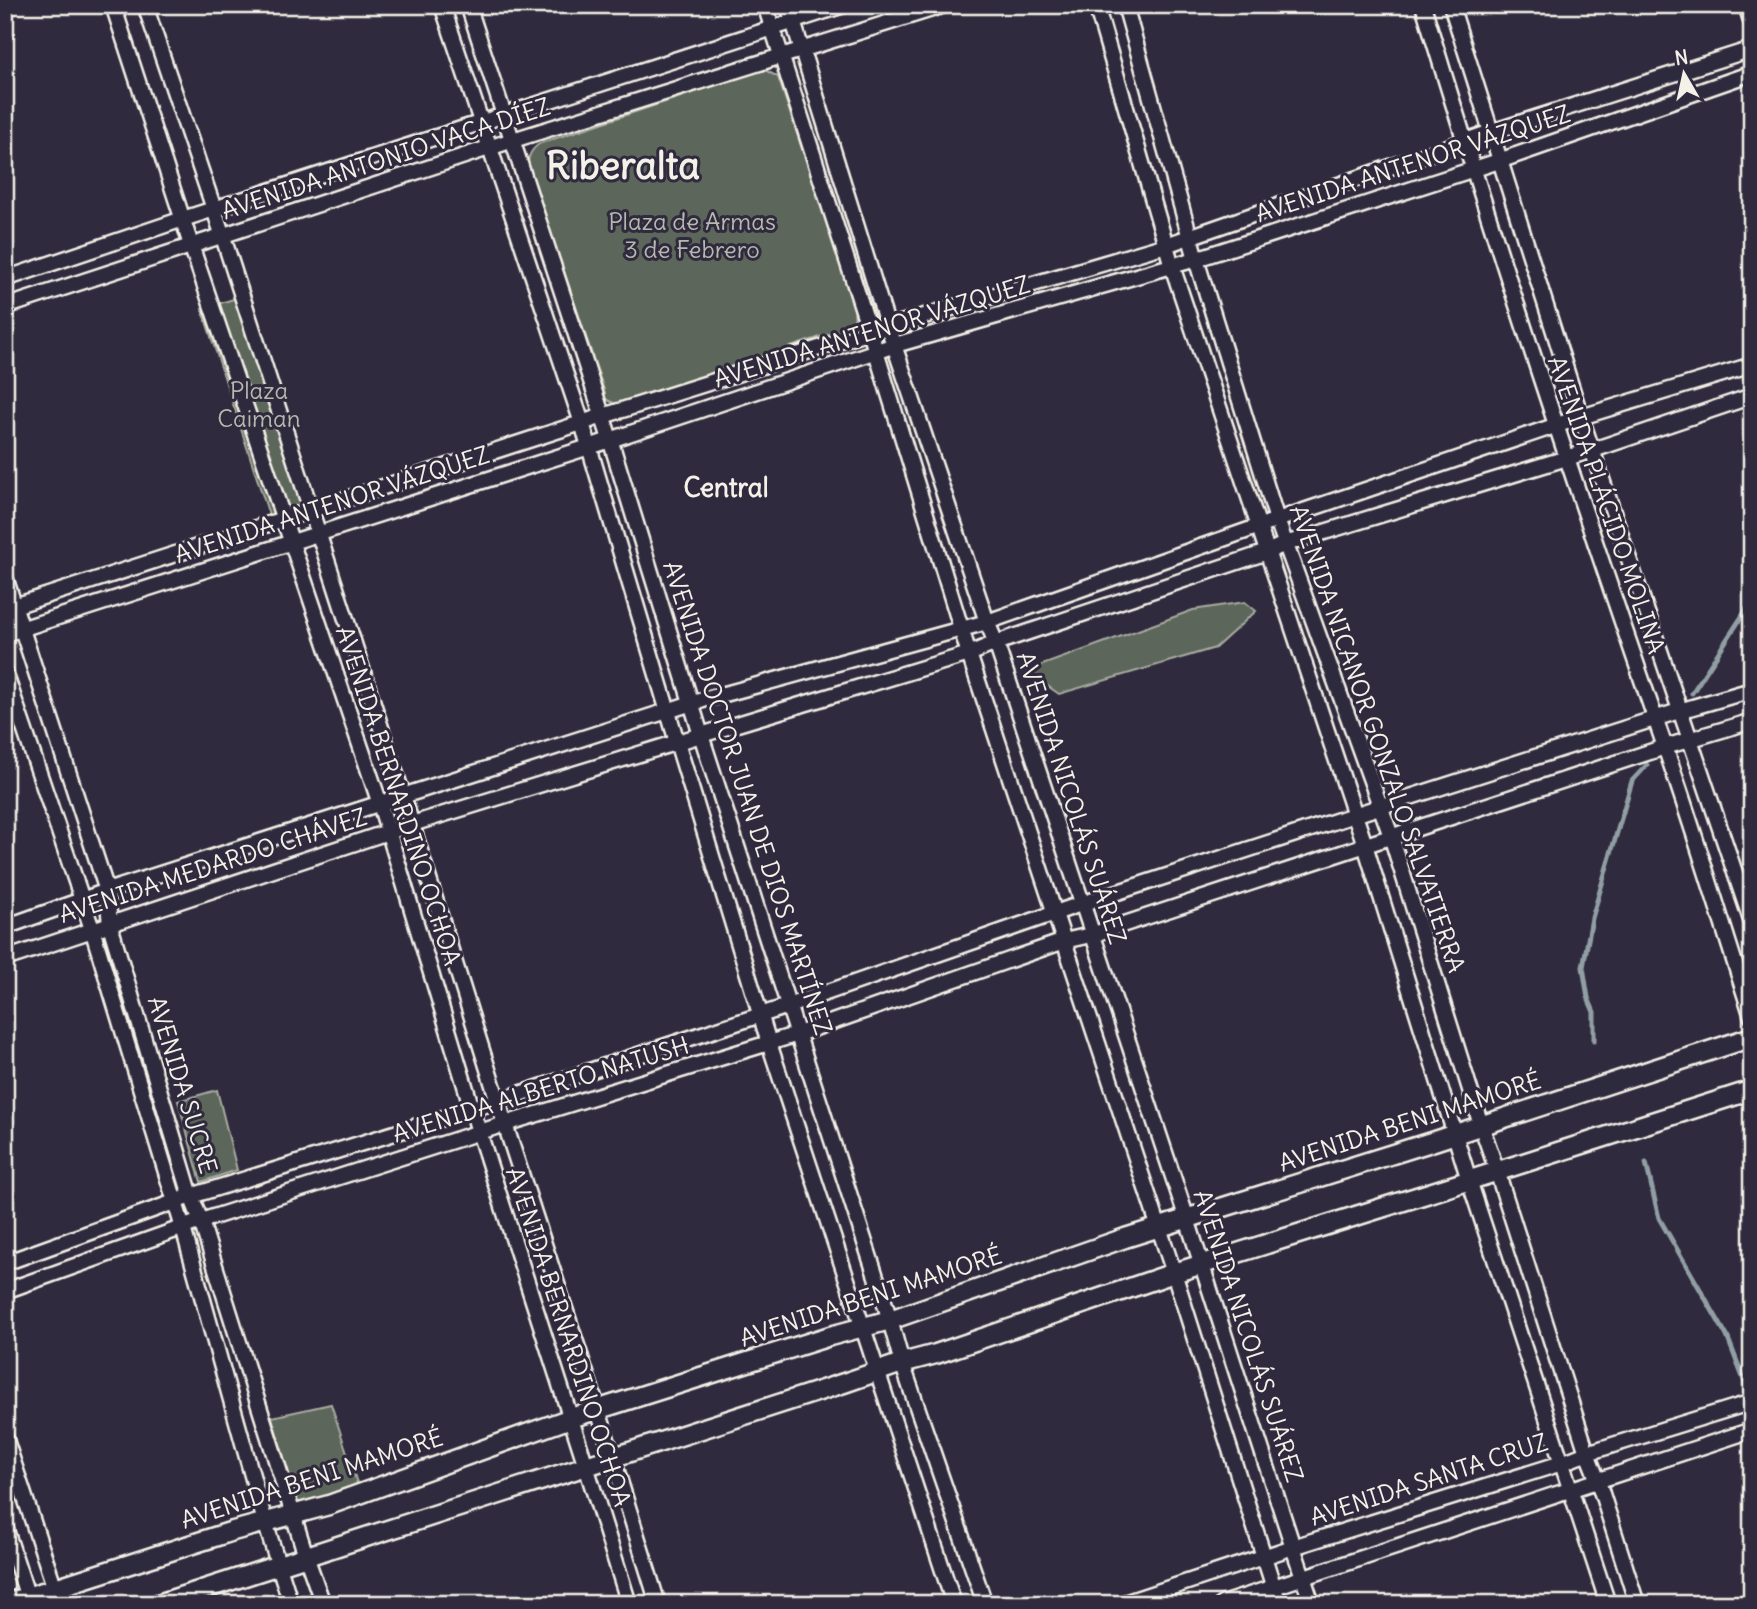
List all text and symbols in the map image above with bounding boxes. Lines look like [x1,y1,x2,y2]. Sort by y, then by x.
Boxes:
north arrow [1648,38,1718,108]
text: N [1673,44,1690,70]
street label: AVENIDA ANTONIO VACA DÍEZ [218,91,554,225]
street label: AVENIDA ANTENOR VÁZQUEZ [1252,98,1574,228]
district label: Riberalta [546,142,700,189]
park label: Plaza de Armas 3 de Febrero [608,206,776,264]
street label: AVENIDA ANTENOR VÁZQUEZ [710,269,1033,393]
street label: AVENIDA PLÁCIDO MOLINA [1542,352,1672,658]
park label: Plaza Caiman [217,375,301,433]
street label: AVENIDA ANTENOR VÁZQUEZ [171,439,493,569]
district label: Central [683,471,769,504]
street label: AVENIDA NICANOR GONZALO SALVATIERRA [1284,501,1472,976]
street label: AVENIDA DOCTOR JUAN DE DIOS MARTÍNEZ [657,557,839,1038]
street label: AVENIDA BERNARDINO OCHOA [330,622,468,969]
street label: AVENIDA NICOLÁS SUÁREZ [1011,648,1133,947]
street label: AVENIDA MEDARDO CHÁVEZ [55,801,370,929]
street label: AVENIDA SUCRE [142,992,224,1177]
street label: AVENIDA ALBERTO NATUSH [389,1030,693,1148]
street label: AVENIDA BENI MAMORÉ [1275,1064,1545,1178]
street label: AVENIDA BERNARDINO OCHOA [500,1163,638,1510]
street label: AVENIDA NICOLÁS SUÁREZ [1188,1186,1310,1485]
street label: AVENIDA BENI MAMORÉ [736,1239,1006,1353]
street label: AVENIDA BENI MAMORÉ [177,1421,447,1535]
street label: AVENIDA SANTA CRUZ [1306,1426,1551,1532]

